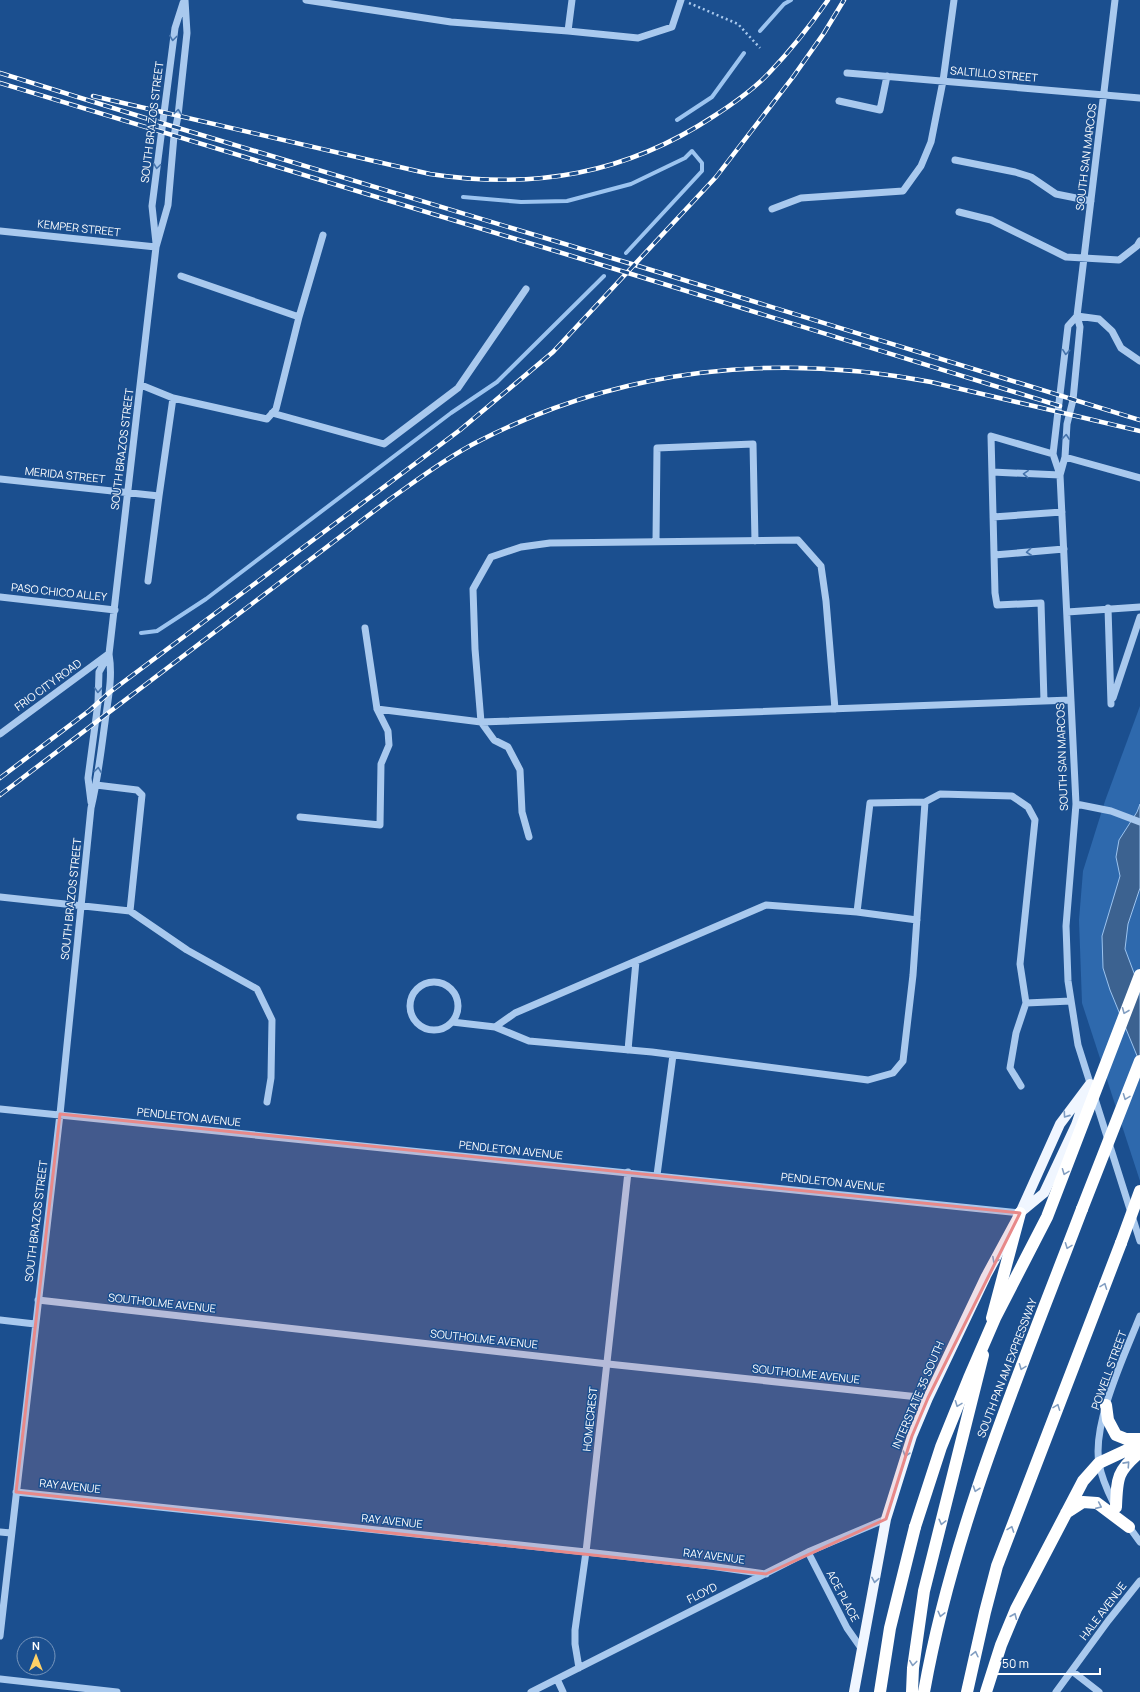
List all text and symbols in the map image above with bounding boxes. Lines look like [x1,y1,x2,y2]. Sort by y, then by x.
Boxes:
one-way arrow [169,34,178,41]
street label: SOUTH BRAZOS STREET [137,60,166,184]
street label: SALTILLO STREET [950,62,1039,85]
street label: SOUTH SAN MARCOS [1071,102,1100,211]
one-way arrow [173,109,182,116]
one-way arrow [153,163,162,170]
street label: KEMPER STREET [37,216,122,239]
one-way arrow [1061,349,1070,355]
street label: SOUTH BRAZOS STREET [107,387,136,511]
one-way arrow [1062,434,1071,440]
street label: MERIDA STREET [24,463,106,486]
one-way arrow [1023,469,1029,478]
one-way arrow [1026,547,1032,556]
street label: PASO CHICO ALLEY [10,579,109,604]
street label: FRIO CITY ROAD [11,655,84,714]
one-way arrow [94,687,103,693]
street label: SOUTH SAN MARCOS [1052,703,1071,811]
one-way arrow [93,767,102,773]
street label: SOUTH BRAZOS STREET [57,837,84,961]
one-way arrow [1122,1007,1130,1014]
one-way arrow [1122,1094,1130,1101]
street label: PENDLETON AVENUE [136,1104,242,1129]
one-way arrow [1063,1111,1071,1118]
street label: PENDLETON AVENUE [458,1137,564,1162]
street label: SOUTH BRAZOS STREET [21,1159,50,1283]
one-way arrow [1061,1168,1069,1175]
street label: PENDLETON AVENUE [780,1169,886,1194]
one-way arrow [1064,1242,1072,1249]
one-way arrow [992,1255,1000,1263]
one-way arrow [1099,1283,1107,1290]
street label: SOUTHOLME AVENUE [107,1289,217,1316]
street label: SOUTH PAN AM EXPRESSWAY [973,1295,1040,1440]
street label: SOUTHOLME AVENUE [429,1325,539,1352]
street label: POWELL STREET [1087,1328,1130,1411]
street label: INTERSTATE 35 SOUTH [888,1339,947,1451]
street label: SOUTHOLME AVENUE [751,1360,861,1387]
one-way arrow [1018,1364,1026,1371]
street label: HOMECREST [579,1385,600,1452]
one-way arrow [955,1401,963,1408]
one-way arrow [1053,1404,1061,1411]
one-way arrow [902,1450,910,1457]
one-way arrow [1122,1461,1130,1469]
street label: RAY AVENUE [39,1475,102,1496]
one-way arrow [973,1485,981,1492]
one-way arrow [1094,1501,1102,1509]
street label: RAY AVENUE [361,1510,424,1531]
one-way arrow [938,1519,946,1525]
one-way arrow [1007,1526,1015,1533]
street label: RAY AVENUE [683,1544,746,1567]
street label: ACE PLACE [824,1567,863,1624]
one-way arrow [871,1577,880,1583]
street label: FLOYD [684,1579,719,1607]
street label: HALE AVENUE [1076,1579,1129,1643]
one-way arrow [937,1611,945,1617]
one-way arrow [1009,1612,1017,1619]
north arrow [16,1636,56,1676]
text: N [32,1638,40,1653]
scale bar [996,1650,1100,1676]
one-way arrow [970,1651,978,1657]
text: 50 m [1002,1655,1029,1672]
one-way arrow [909,1660,918,1666]

